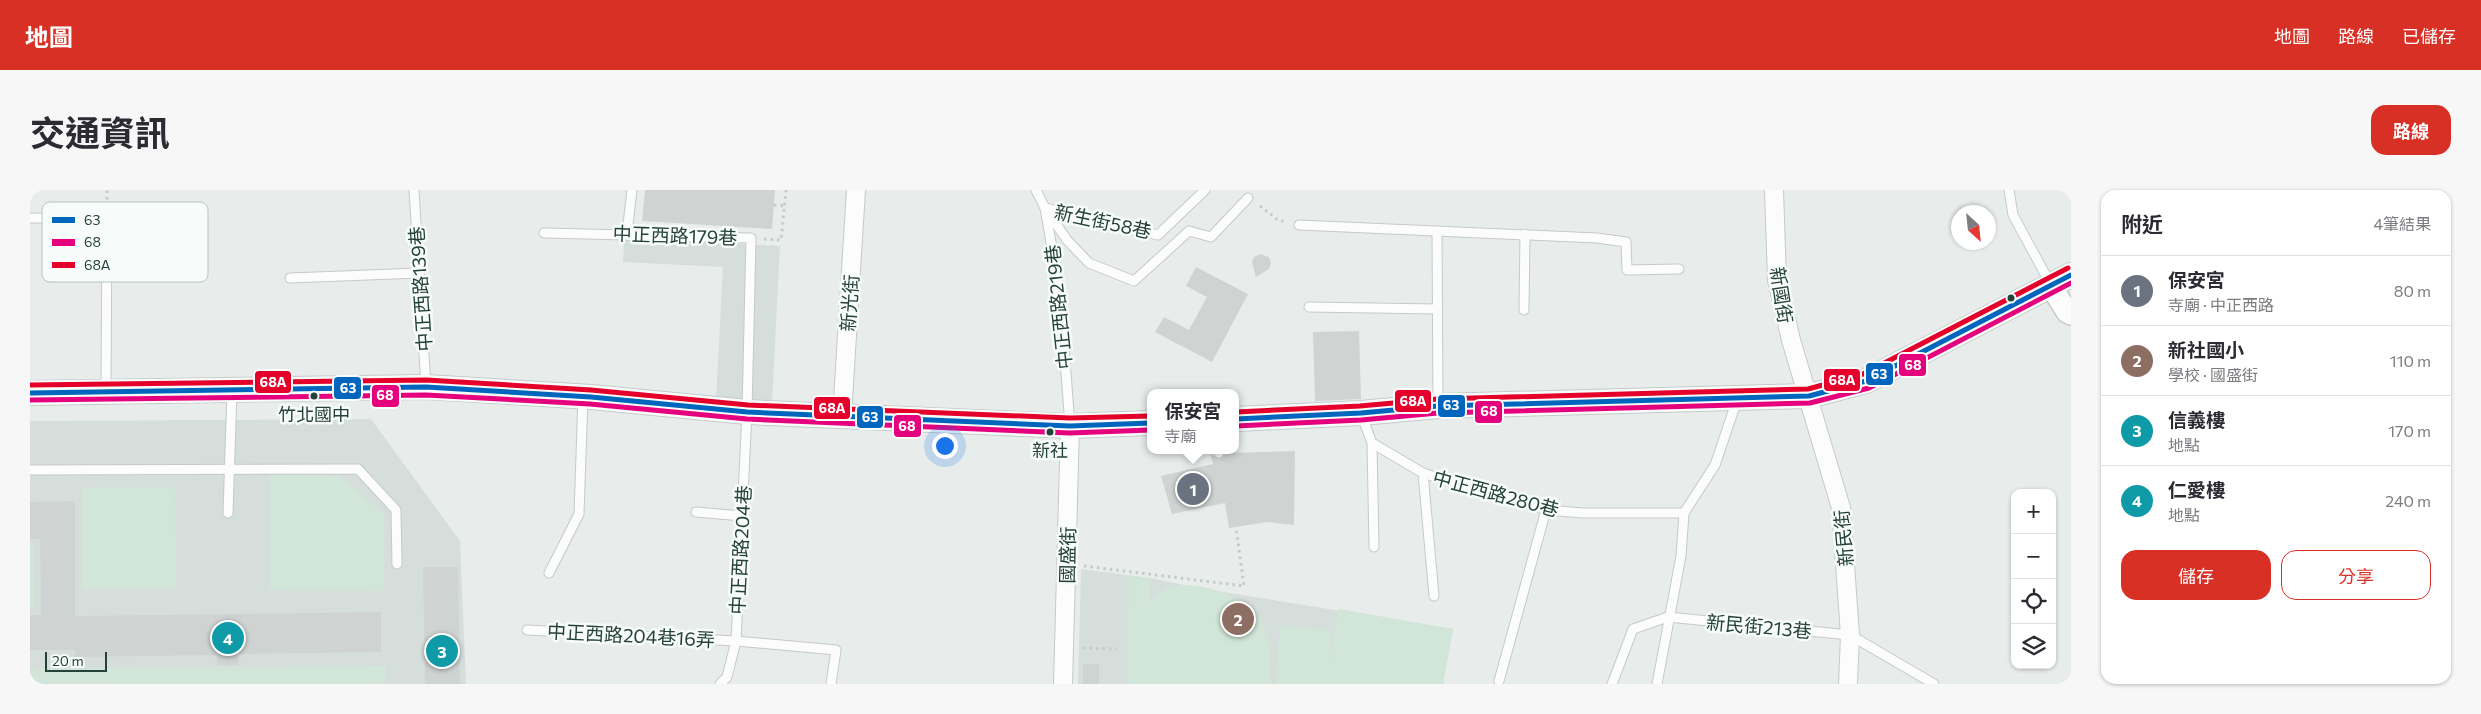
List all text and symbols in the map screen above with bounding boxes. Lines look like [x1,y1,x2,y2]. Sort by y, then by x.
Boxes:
text: 地圖 [25,22,73,51]
text: 地圖 [2274,25,2310,47]
text: 路線 [2338,25,2374,47]
text: 已儲存 [2402,25,2456,47]
button: 路線 [2371,105,2451,155]
text: 交通資訊 [30,110,170,153]
street label: 新生街58巷 [1052,200,1154,242]
legend [42,202,208,282]
north arrow [1951,205,1996,250]
text: 63 [84,211,100,228]
text: 附近 [2121,211,2163,236]
text: 4筆結果 [2373,214,2431,233]
street label: 中正西路179巷 [612,221,738,249]
street label: 中正西路139巷 [404,226,436,352]
text: 68 [84,233,101,250]
street label: 中正西路219巷 [1040,244,1076,370]
text: 68A [84,256,111,273]
street label: 新國街 [1766,265,1798,325]
text: 保安宮 [2168,268,2225,291]
street label: 新光街 [836,274,862,332]
text: 1 [2133,281,2141,300]
text: 80 m [2394,281,2431,300]
unlabelled marker [2006,293,2016,303]
text: 寺廟 · 中正西路 [2168,295,2274,314]
text: 新社國小 [2168,338,2244,361]
text: 2 [2132,351,2142,370]
text: 110 m [2390,351,2431,370]
line badge: 68 [1898,353,1927,377]
text: 68 [1904,356,1922,373]
line badge: 63 [1865,362,1894,386]
text: 63 [1871,365,1887,382]
text: 學校 · 國盛街 [2168,365,2258,384]
line badge: 68A [1823,368,1861,392]
line badge: 68A [254,370,292,394]
text: 68A [1829,371,1856,388]
text: 68A [260,373,287,390]
line badge: 63 [333,376,362,400]
text: 63 [340,379,356,396]
line badge: 68 [371,384,400,408]
text: 68 [376,386,394,403]
popup [1147,389,1239,454]
line badge: 68A [1394,389,1432,413]
marker: 竹北國中 [309,391,319,401]
text: 68A [1400,392,1427,409]
line badge: 63 [1437,394,1466,418]
line badge: 68A [813,396,851,420]
text: 63 [1443,396,1459,413]
text: 68A [819,399,846,416]
text: 保安宮 [1164,399,1222,422]
line badge: 68 [1474,400,1503,424]
text: 68 [1480,402,1498,419]
place label: 竹北國中 [278,403,350,425]
line badge: 63 [856,405,884,429]
text: 63 [862,408,878,425]
text: 信義樓 [2168,408,2225,431]
line badge: 68 [893,414,922,438]
text: 68 [898,417,916,434]
text: 3 [2132,421,2142,440]
text: 170 m [2388,421,2431,440]
text: 寺廟 [1164,426,1197,445]
marker: 新社 [1045,427,1055,437]
your location [932,433,958,459]
text: 地點 [2168,435,2200,454]
place label: 新社 [1032,439,1068,461]
street label: 中正西路280巷 [1431,465,1561,521]
pin: 1 [1177,470,1209,508]
text: 仁愛樓 [2168,478,2225,501]
street label: 中正西路204巷 [725,485,755,615]
map controls [2011,489,2056,669]
button: + [2011,489,2056,534]
text: 4 [2132,491,2142,510]
text: 240 m [2385,491,2431,510]
text: 地點 [2168,505,2200,524]
street label: 新民街 [1829,509,1857,567]
street label: 國盛街 [1055,526,1079,584]
button: − [2011,534,2056,579]
button: 儲存 [2121,550,2271,600]
button: 分享 [2281,550,2431,600]
button: locate [2011,579,2056,624]
pin: 2 [1222,600,1254,638]
street label: 新民街213巷 [1705,610,1813,642]
pin: 4 [212,619,244,657]
street label: 中正西路204巷16弄 [547,619,715,651]
button: layers [2011,624,2056,669]
pin: 3 [426,632,458,670]
scale bar [45,649,108,672]
text: 20 m [52,652,84,669]

